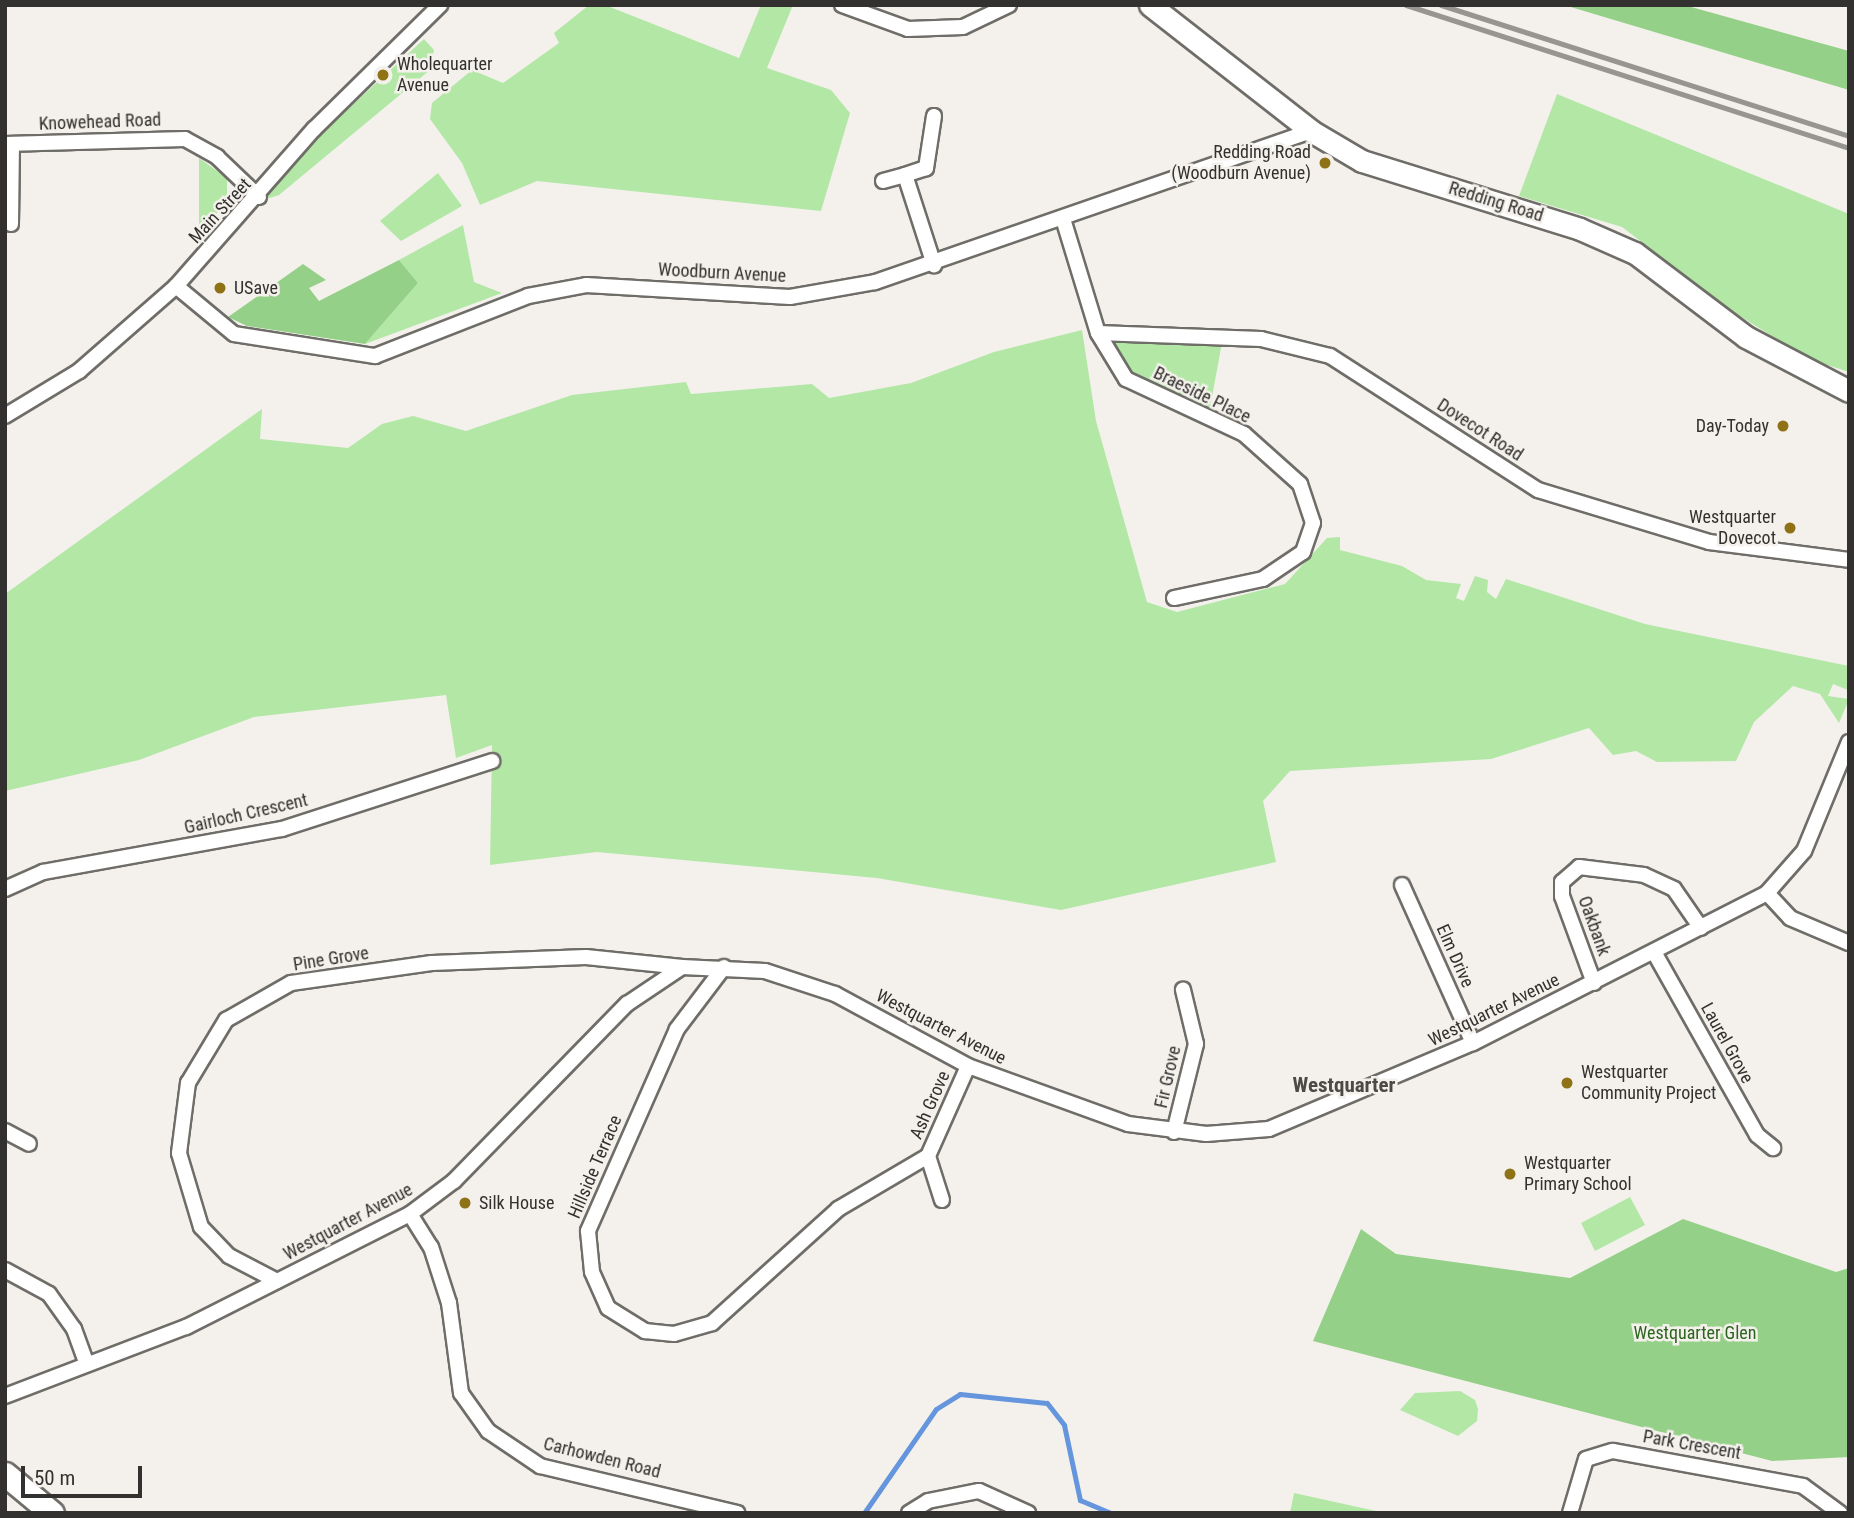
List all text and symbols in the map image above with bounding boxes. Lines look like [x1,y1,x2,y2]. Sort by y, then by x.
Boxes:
place label: Wholequarter Avenue [397,54,493,96]
marker: Wholequarter Avenue [375,67,391,83]
street label: Knowehead Road [38,109,162,135]
place label: Redding Road (Woodburn Avenue) [1171,142,1311,184]
marker: Redding Road (Woodburn Avenue) [1317,155,1333,171]
street label: Main Street [184,174,256,248]
street label: Redding Road [1446,177,1546,227]
street label: Woodburn Avenue [657,259,787,287]
place label: USave [234,277,278,299]
marker: USave [212,280,228,296]
street label: Braeside Place [1150,362,1254,428]
street label: Dovecot Road [1433,394,1527,466]
place label: Day-Today [1696,415,1769,437]
marker: Day-Today [1775,418,1791,434]
place label: Westquarter Dovecot [1689,507,1776,550]
marker: Westquarter Dovecot [1782,520,1798,536]
street label: Gairloch Crescent [182,789,310,839]
street label: Oakbank [1573,893,1615,959]
street label: Elm Drive [1432,921,1478,991]
street label: Pine Grove [292,942,370,976]
street label: Westquarter Avenue [1425,969,1563,1051]
street label: Westquarter Avenue [872,985,1010,1069]
street label: Laurel Grove [1696,999,1758,1087]
street label: Fir Grove [1150,1044,1186,1110]
place label: Westquarter Community Project [1581,1062,1716,1104]
street label: Ash Grove [905,1068,955,1142]
district label: Westquarter [1292,1072,1396,1098]
marker: Westquarter Community Project [1559,1075,1575,1091]
street label: Hillside Terrace [564,1112,626,1222]
place label: Westquarter Primary School [1524,1153,1632,1196]
marker: Westquarter Primary School [1502,1166,1518,1182]
street label: Westquarter Avenue [280,1179,416,1265]
place label: Silk House [479,1192,554,1214]
marker: Silk House [457,1195,473,1211]
park label: Westquarter Glen [1634,1322,1756,1344]
street label: Park Crescent [1641,1426,1743,1464]
street label: Carhowden Road [541,1433,663,1483]
scale bar [24,1452,145,1496]
text: 50 m [34,1466,75,1490]

